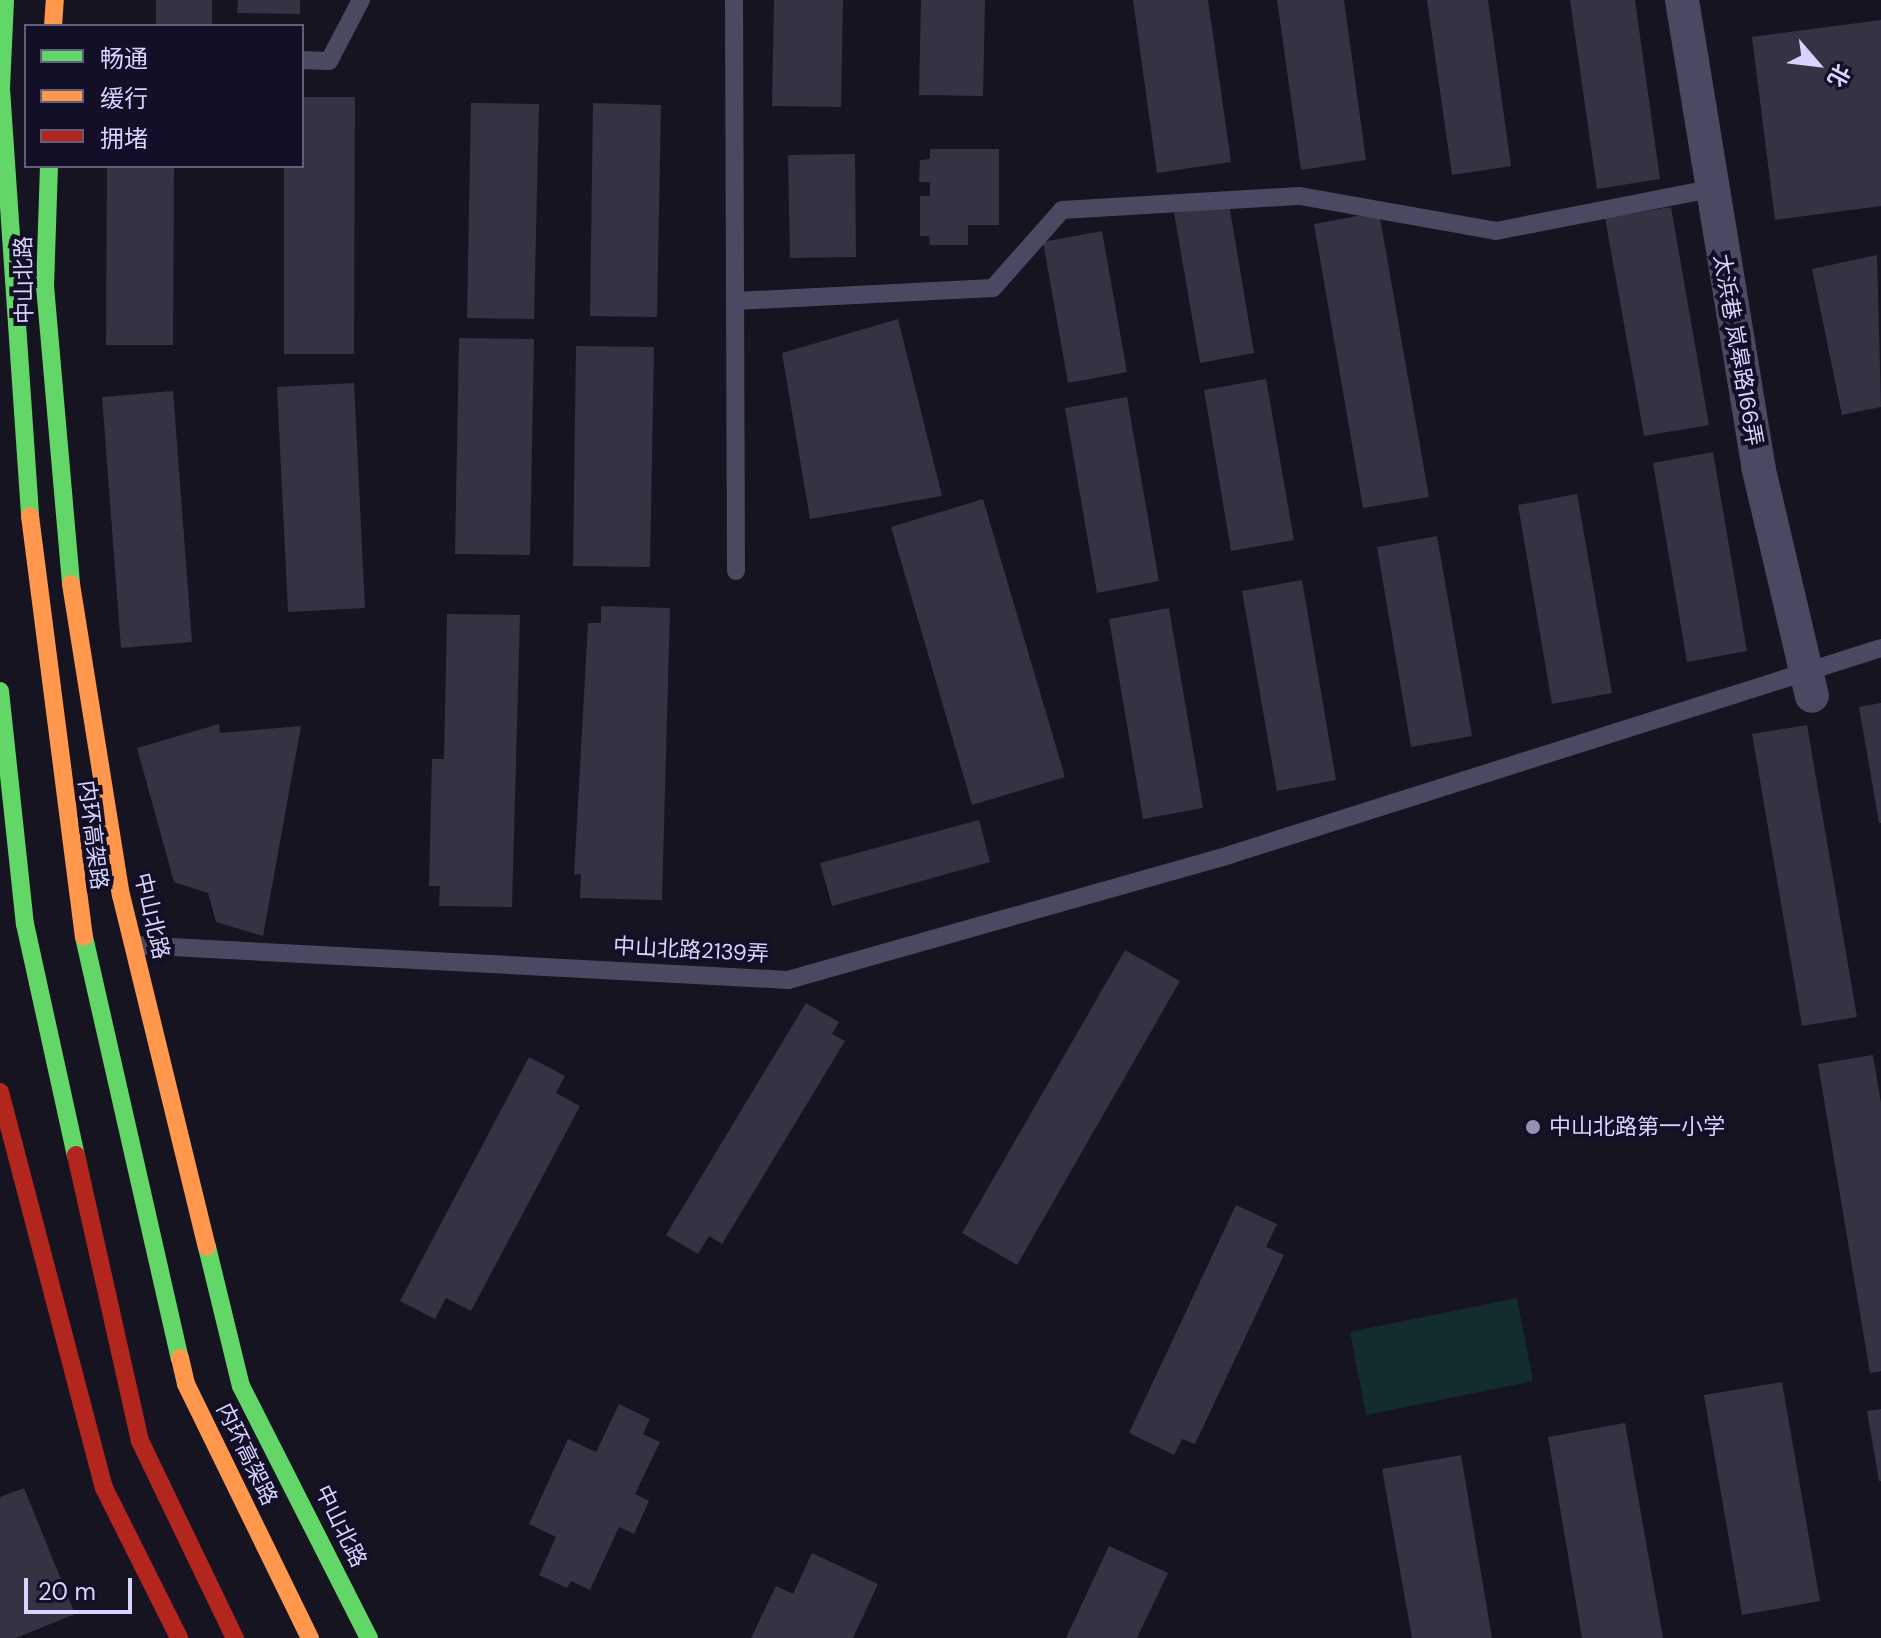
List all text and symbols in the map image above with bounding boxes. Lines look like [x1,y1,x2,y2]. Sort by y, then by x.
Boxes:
legend [24,24,304,168]
north arrow [1777,24,1857,104]
text: 畅通 [100,43,148,74]
text: 北 [1821,59,1857,92]
text: 缓行 [100,83,148,114]
text: 拥堵 [100,123,148,154]
street label: 中山北路 [10,236,38,324]
street label: 太浜巷 岚皋路166弄 [1708,252,1768,448]
street label: 内环高架路 [73,779,113,891]
street label: 中山北路 [129,870,175,962]
street label: 中山北路2139弄 [613,933,769,967]
place label: 中山北路第一小学 [1549,1114,1725,1140]
marker: 中山北路第一小学 [1524,1118,1542,1136]
street label: 内环高架路 [211,1399,283,1509]
street label: 中山北路 [310,1481,372,1571]
scale bar [28,1562,136,1612]
text: 20 m [38,1576,96,1607]

